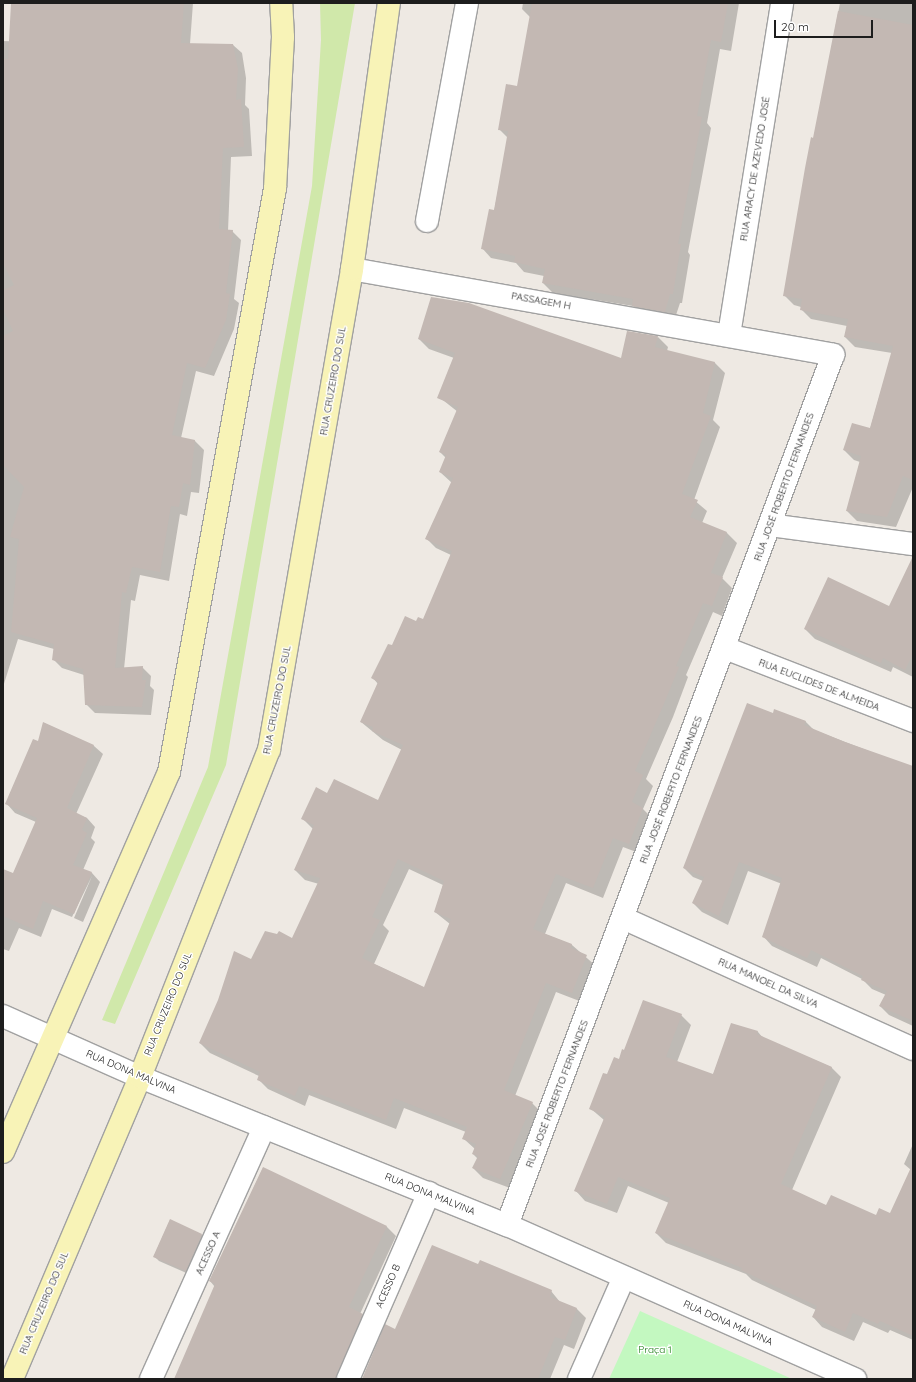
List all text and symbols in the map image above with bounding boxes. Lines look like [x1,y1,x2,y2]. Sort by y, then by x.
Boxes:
scale bar [776,12,875,38]
text: 20 m [781,19,809,34]
street label: RUA ARACY DE AZEVEDO JOSÉ [738,96,772,242]
street label: PASSAGEM H [510,290,572,312]
street label: RUA CRUZEIRO DO SUL [318,326,348,436]
street label: RUA JOSÉ ROBERTO FERNANDES [751,411,817,563]
street label: RUA CRUZEIRO DO SUL [261,645,293,755]
street label: RUA EUCLIDES DE ALMEIDA [757,656,881,714]
street label: RUA JOSÉ ROBERTO FERNANDES [637,715,705,865]
street label: RUA CRUZEIRO DO SUL [142,951,194,1057]
street label: RUA MANOEL DA SILVA [716,955,820,1011]
street label: RUA JOSÉ ROBERTO FERNANDES [523,1019,591,1169]
street label: RUA DONA MALVINA [84,1048,178,1096]
street label: RUA DONA MALVINA [383,1170,477,1218]
street label: ACESSO A [193,1229,223,1277]
street label: RUA CRUZEIRO DO SUL [17,1250,71,1356]
street label: ACESSO B [373,1262,403,1310]
street label: RUA DONA MALVINA [681,1298,775,1348]
park label: Praça 1 [638,1344,672,1356]

